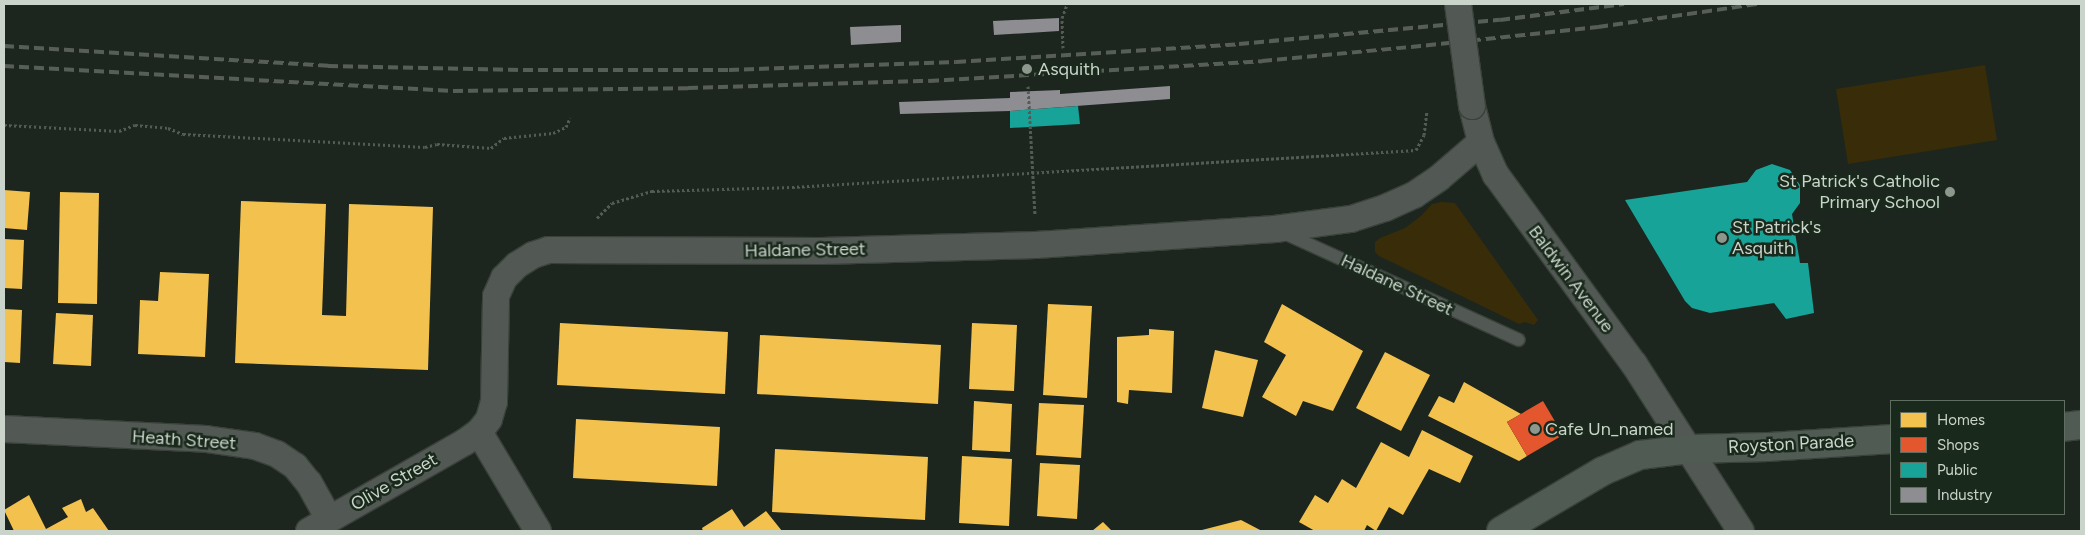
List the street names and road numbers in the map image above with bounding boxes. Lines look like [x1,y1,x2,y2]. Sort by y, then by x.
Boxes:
street label: Baldwin Avenue [1524,221,1618,337]
street label: Haldane Street [744,238,866,262]
street label: Haldane Street [1338,250,1456,320]
street label: Heath Street [131,426,237,454]
street label: Royston Parade [1727,430,1855,458]
street label: Olive Street [347,449,441,515]

